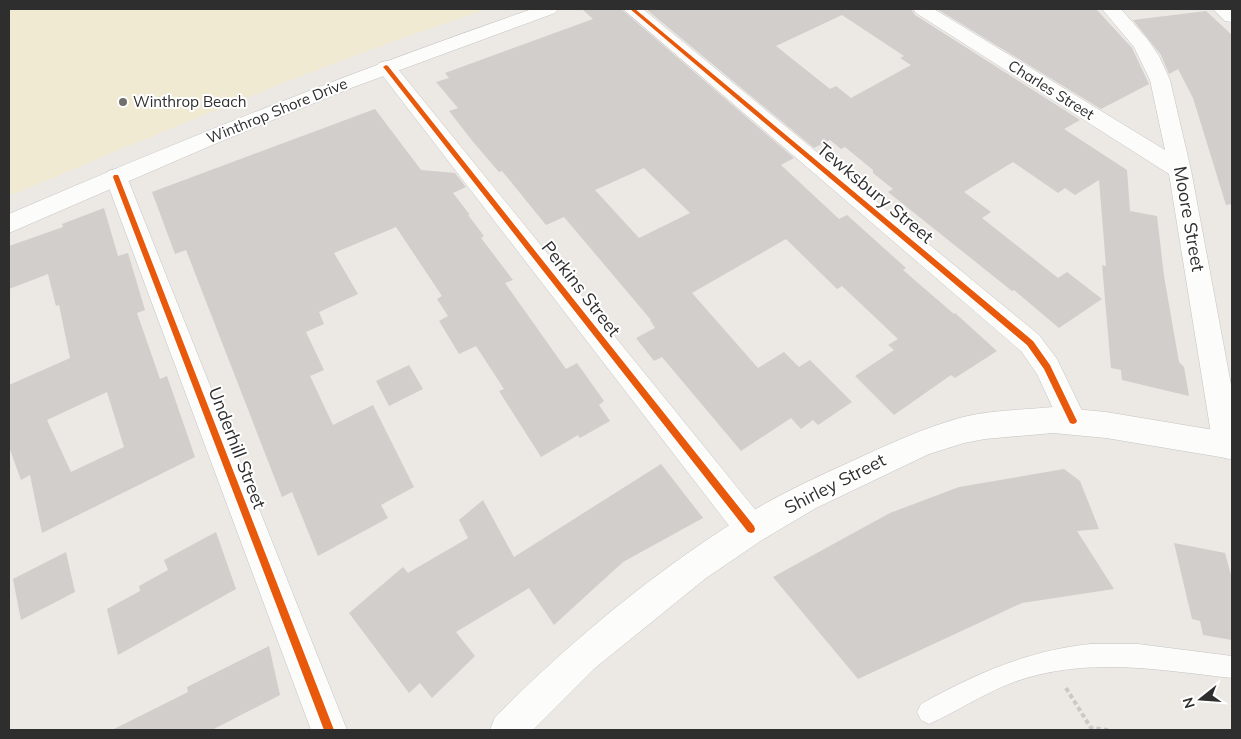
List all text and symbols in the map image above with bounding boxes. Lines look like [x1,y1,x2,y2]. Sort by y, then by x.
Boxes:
street label: Charles Street [1005,56,1098,124]
street label: Winthrop Shore Drive [204,74,350,147]
place label: Winthrop Beach [133,92,247,111]
marker: Winthrop Beach [117,96,129,108]
street label: Tewksbury Street [812,137,938,248]
street label: Moore Street [1169,164,1210,273]
street label: Perkins Street [537,236,626,341]
street label: Underhill Street [204,384,271,512]
street label: Shirley Street [780,448,889,519]
north arrow [1176,674,1226,724]
text: N [1178,695,1199,710]

